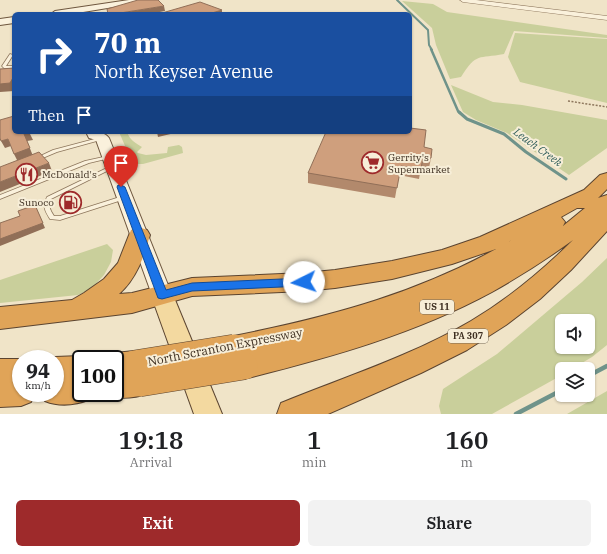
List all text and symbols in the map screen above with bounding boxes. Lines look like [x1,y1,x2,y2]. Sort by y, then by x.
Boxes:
text: 70 m [94,24,161,61]
icon: right [28,28,80,80]
text: North Keyser Avenue [94,60,273,83]
icon: arrive [73,104,95,126]
text: Then [28,106,65,125]
water label: Leach Creek [510,124,565,169]
pin [104,146,138,187]
supermarket icon: Gerrity's Supermarket [360,150,386,176]
place label: Gerrity's Supermarket [388,151,451,176]
icon: arrive [110,152,132,174]
restaurant icon: McDonald's [13,161,39,187]
place label: McDonald's [42,168,97,181]
fuel station icon: Sunoco [57,189,83,215]
place label: Sunoco [19,196,54,209]
position arrow [283,261,325,303]
road number: US 11 [420,300,454,314]
map controls [555,314,595,402]
button: sound [555,314,595,354]
street label: North Scranton Expressway [146,324,304,369]
road number: PA 307 [448,329,488,343]
speed limit sign: 100 [72,350,124,402]
text: 94 [26,357,50,384]
button: layers [555,362,595,402]
text: km/h [25,379,51,392]
text: 19:18 [119,424,183,456]
text: 1 [307,424,321,456]
text: 160 [445,424,488,456]
text: Arrival [130,454,172,471]
text: min [302,454,327,471]
text: m [461,454,473,471]
button: Exit [16,500,300,546]
button: Share [308,500,591,546]

